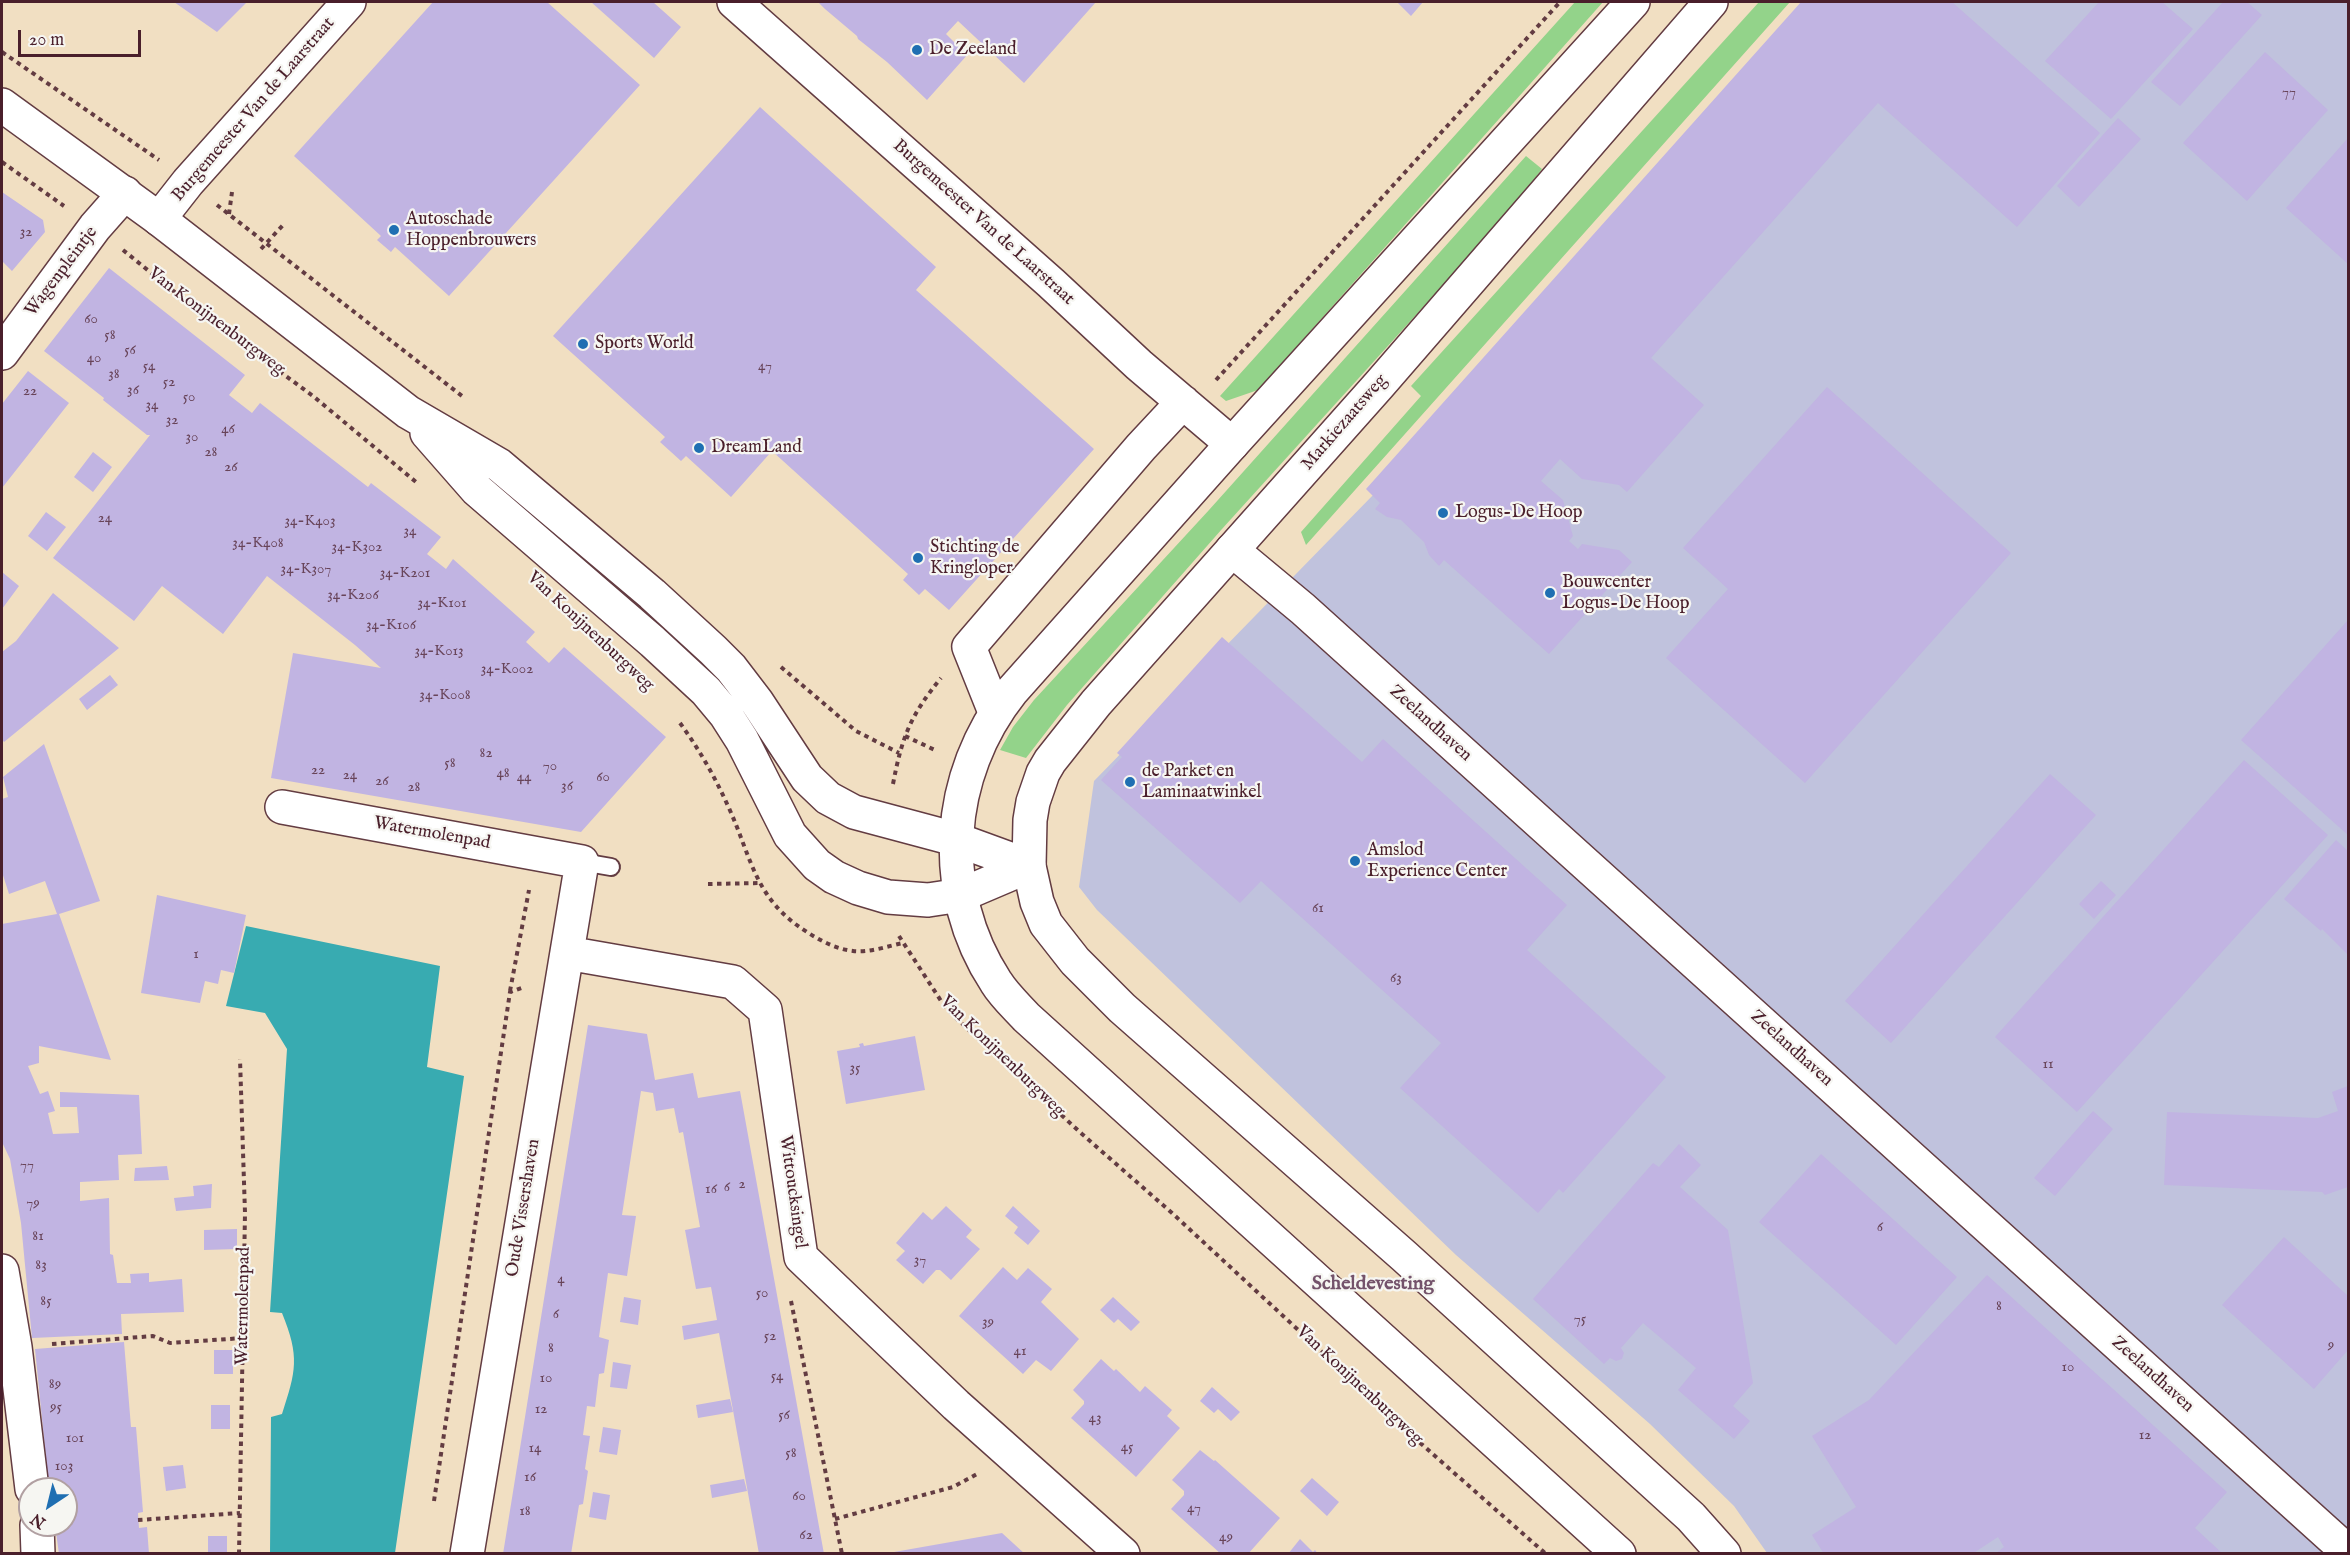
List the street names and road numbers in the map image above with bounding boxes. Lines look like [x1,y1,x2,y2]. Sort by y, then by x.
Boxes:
street label: Burgemeester Van de Laarstraat [168,13,340,207]
street label: Burgemeester Van de Laarstraat [888,136,1078,310]
street label: Wagenpleintje [21,223,103,321]
street label: Van Konijnenburgweg [143,263,289,381]
street label: Markiezaatsweg [1297,371,1393,475]
street label: Van Konijnenburgweg [522,568,658,696]
street label: Zeelandhaven [1384,681,1476,767]
street label: Watermolenpad [372,813,492,855]
street label: Van Konijnenburgweg [935,992,1069,1122]
street label: Zeelandhaven [1745,1006,1837,1092]
street label: Wittoucksingel [773,1134,811,1250]
street label: Oude Vissershaven [502,1137,546,1279]
street label: Watermolenpad [232,1247,256,1365]
street label: Van Konijnenburgweg [1291,1322,1427,1450]
street label: Zeelandhaven [2106,1332,2198,1418]

